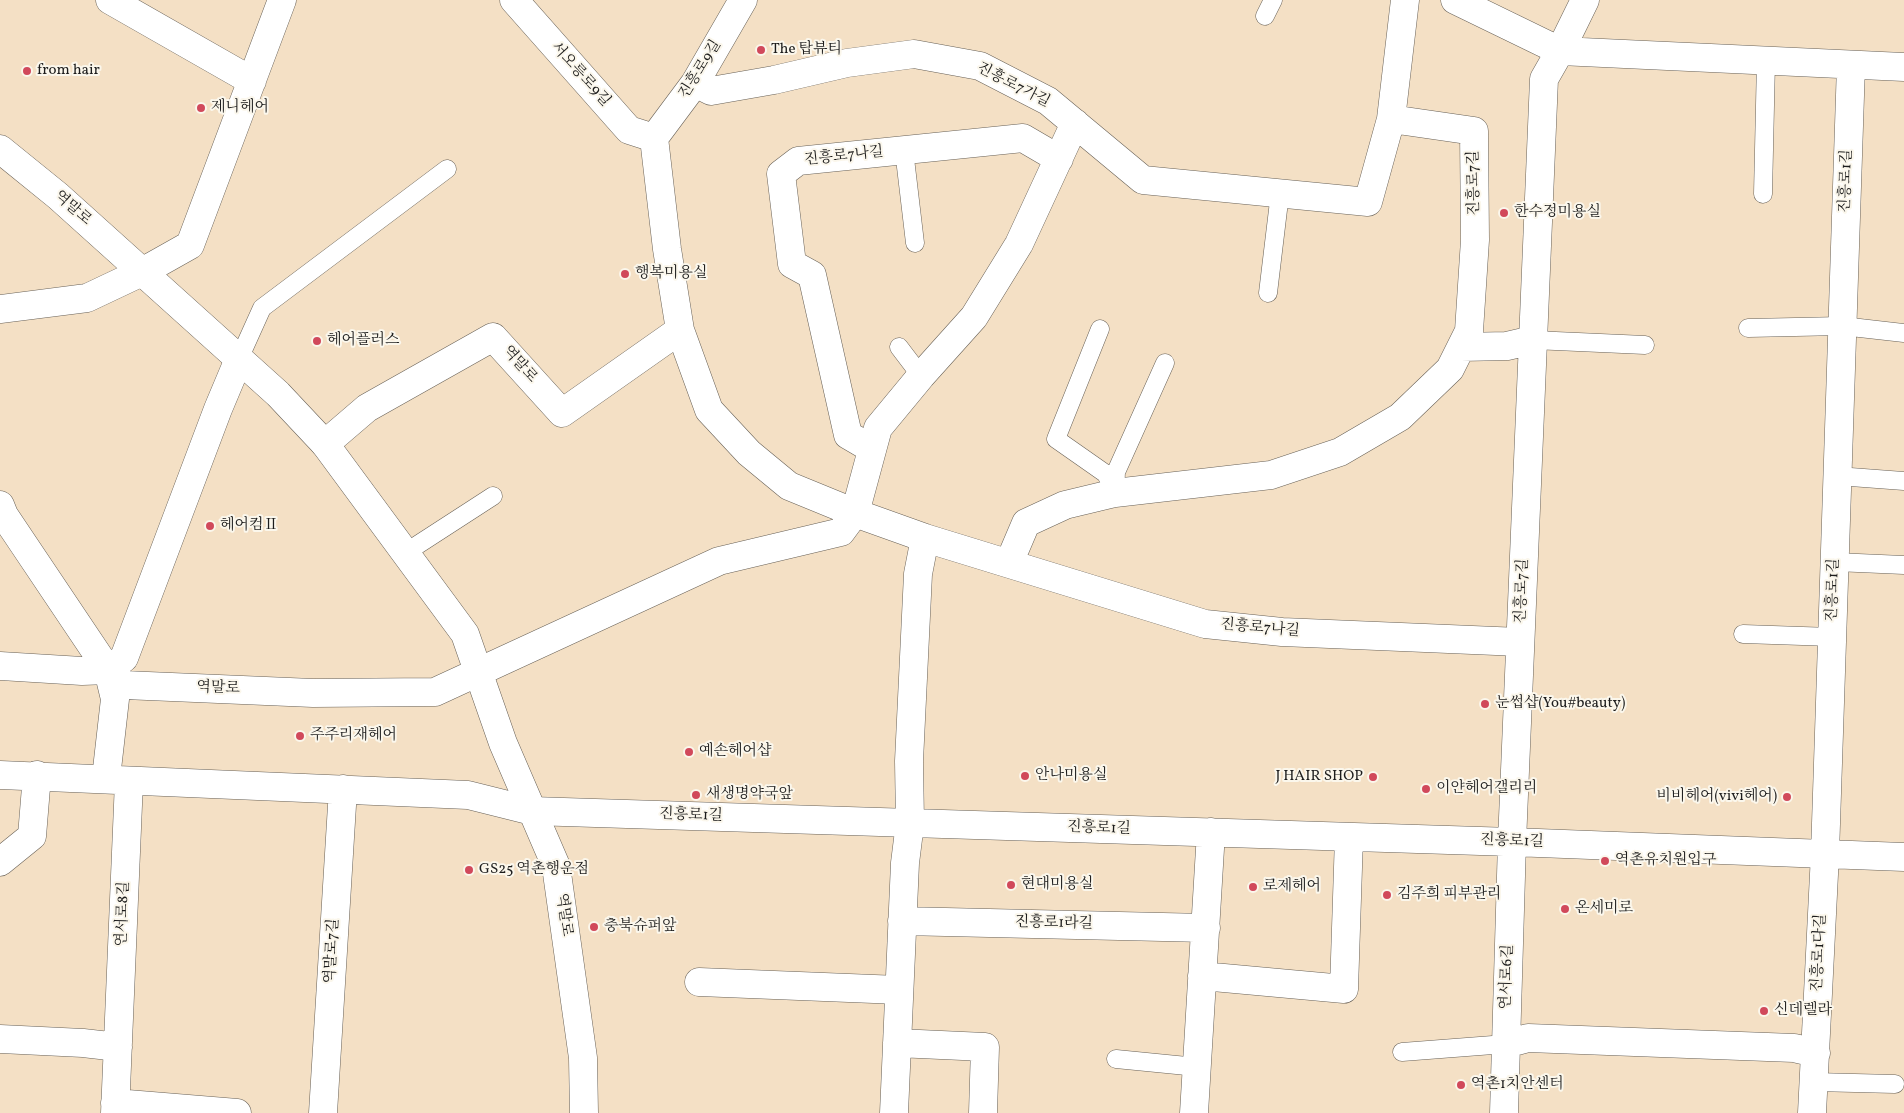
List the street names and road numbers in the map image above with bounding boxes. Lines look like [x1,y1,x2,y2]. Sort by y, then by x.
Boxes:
street label: 진흥로9길 [676,37,726,103]
street label: 서오릉로9길 [546,39,614,111]
street label: 진흥로7가길 [973,60,1053,112]
street label: 진흥로7나길 [803,144,885,170]
street label: 진흥로1길 [1837,149,1857,213]
street label: 진흥로7길 [1465,150,1485,216]
street label: 역말로 [50,188,94,230]
street label: 역말로 [498,343,540,387]
street label: 진흥로7길 [1513,558,1533,624]
street label: 진흥로1길 [1824,558,1844,622]
street label: 진흥로7나길 [1220,617,1300,641]
street label: 역말로 [196,679,240,699]
street label: 진흥로1길 [659,806,723,826]
street label: 진흥로1길 [1067,819,1131,839]
street label: 진흥로1길 [1480,832,1544,852]
street label: 연서로8길 [114,881,134,947]
street label: 역말로 [551,892,575,938]
street label: 진흥로1다길 [1809,913,1831,993]
street label: 진흥로1라길 [1015,914,1093,934]
street label: 역말로7길 [322,918,344,984]
street label: 연서로6길 [1498,944,1518,1010]

